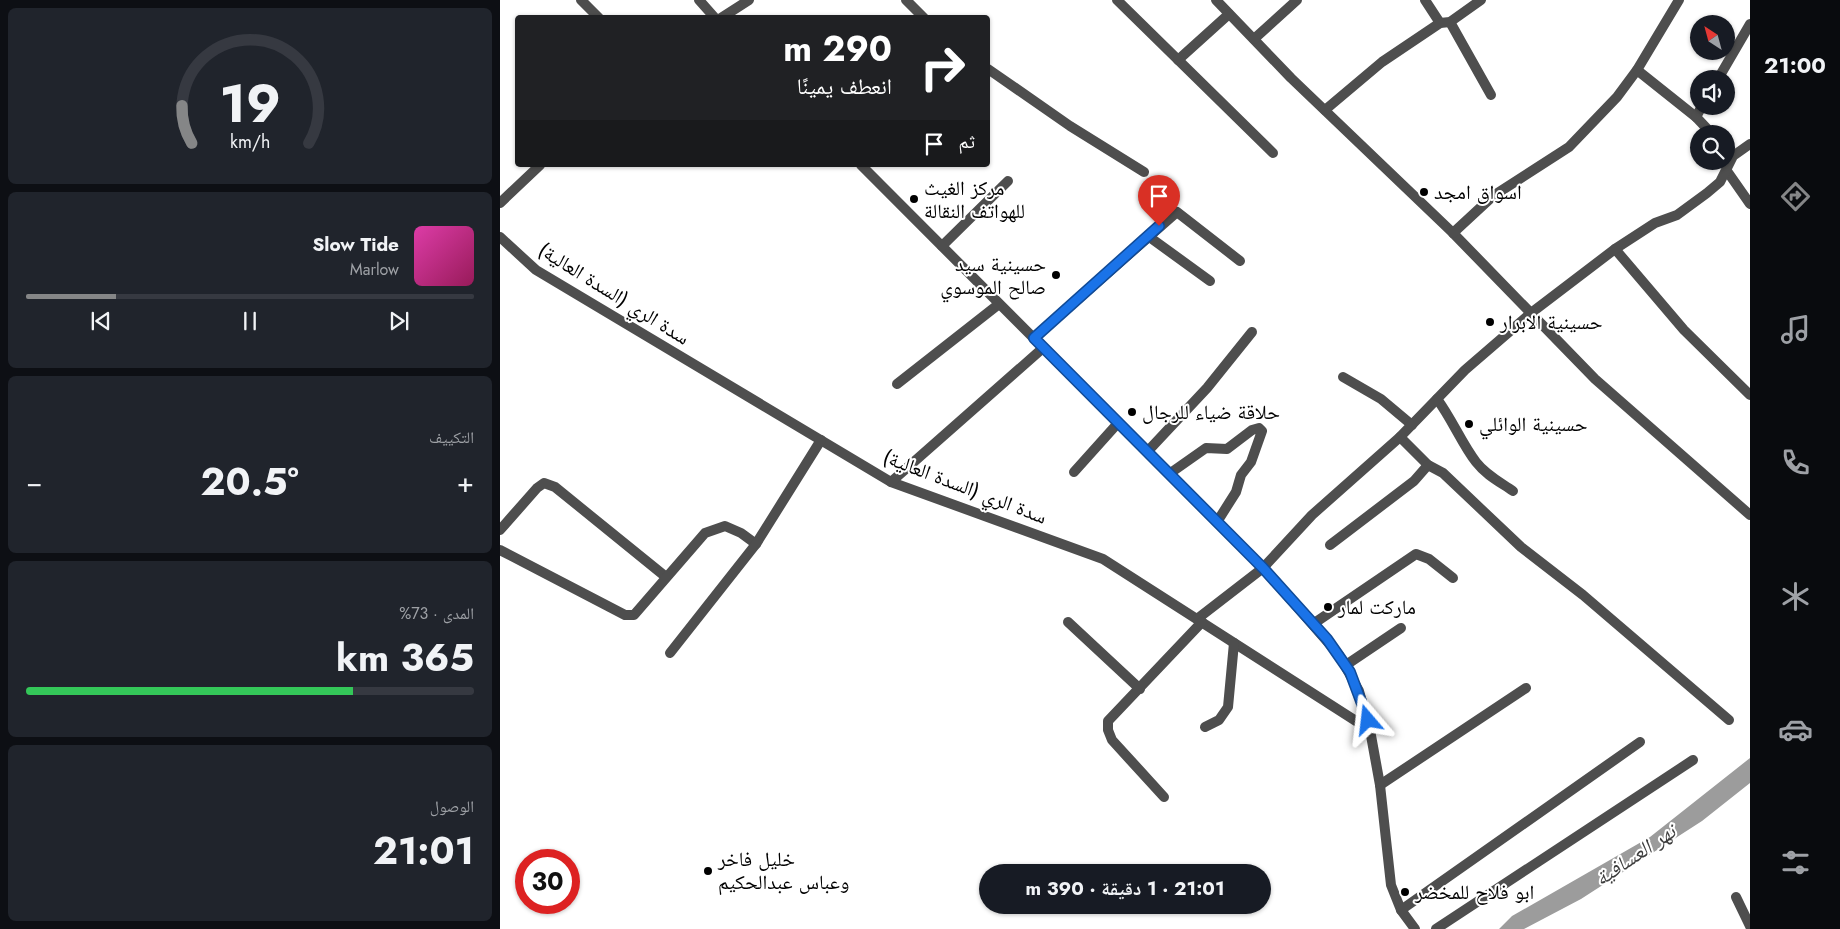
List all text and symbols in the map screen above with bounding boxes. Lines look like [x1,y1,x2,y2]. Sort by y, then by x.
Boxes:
north arrow [1690,15,1735,60]
map controls [1690,15,1735,170]
text: 290 m [783,24,892,74]
icon: right [910,35,975,100]
text: 21:00 [1764,49,1826,81]
text: 19 [219,66,281,142]
text: انعطف يمينًا [797,70,892,102]
button: sound [1690,70,1735,115]
button: search [1690,125,1735,170]
text: ثم [958,128,975,155]
text: km/h [230,129,270,155]
icon: arrive [920,130,948,158]
place label: مركز الغيث للهواتف النقالة [924,174,1025,226]
pin [1138,175,1180,226]
place label: اسواق امجد [1434,178,1522,207]
icon: directions [1778,179,1813,214]
icon: arrive [1145,182,1173,210]
marker: اسواق امجد [1418,186,1430,198]
marker: مركز الغيث للهواتف النقالة [908,193,920,205]
text: Slow Tide [312,231,399,258]
street label: سدة الري (السدة العالية) [532,236,695,353]
place label: حسينية سيد صالح الموسوي [940,250,1046,303]
text: Marlow [350,258,399,281]
marker: حسينية سيد صالح الموسوي [1050,269,1062,281]
icon: previous [87,307,115,335]
icon: pause [236,307,264,335]
icon: next [385,307,413,335]
place label: حسينية الابرار [1499,308,1603,337]
icon: music [1778,312,1813,347]
marker: حسينية الابرار [1484,316,1496,328]
place label: حلاقة ضياء للرجال [1142,398,1280,427]
marker: حلاقة ضياء للرجال [1126,406,1138,418]
place label: حسينية الوائلي [1479,410,1588,440]
marker: حسينية الوائلي [1463,418,1475,430]
text: التكييف [429,426,474,449]
street label: سدة الري (السدة العالية) [878,442,1051,533]
icon: phone [1778,445,1813,480]
text: 20.5° [201,454,299,509]
text: − [26,462,43,503]
text: + [457,462,474,503]
icon: climate [1778,579,1813,614]
place label: ماركت لمار [1337,593,1416,622]
marker: ماركت لمار [1322,601,1334,613]
text: المدى · 73% [399,602,474,625]
text: 365 km [336,630,474,685]
position arrow [1341,693,1393,745]
icon: car [1778,712,1813,747]
text: الوصول [430,795,474,818]
water label: نهر العسافية [1589,815,1684,893]
text: 21:01 [373,823,474,878]
place label: خليل فاخر وعباس عبدالحكيم [717,845,849,897]
icon: filters [1778,845,1813,880]
speed limit sign: 30 [515,849,580,914]
marker: خليل فاخر وعباس عبدالحكيم [702,865,714,877]
text: 21:01 · 1 دقيقة · 390 m [1025,875,1225,902]
place label: ابو فلاح للمخضر [1414,878,1534,907]
marker: ابو فلاح للمخضر [1399,886,1411,898]

